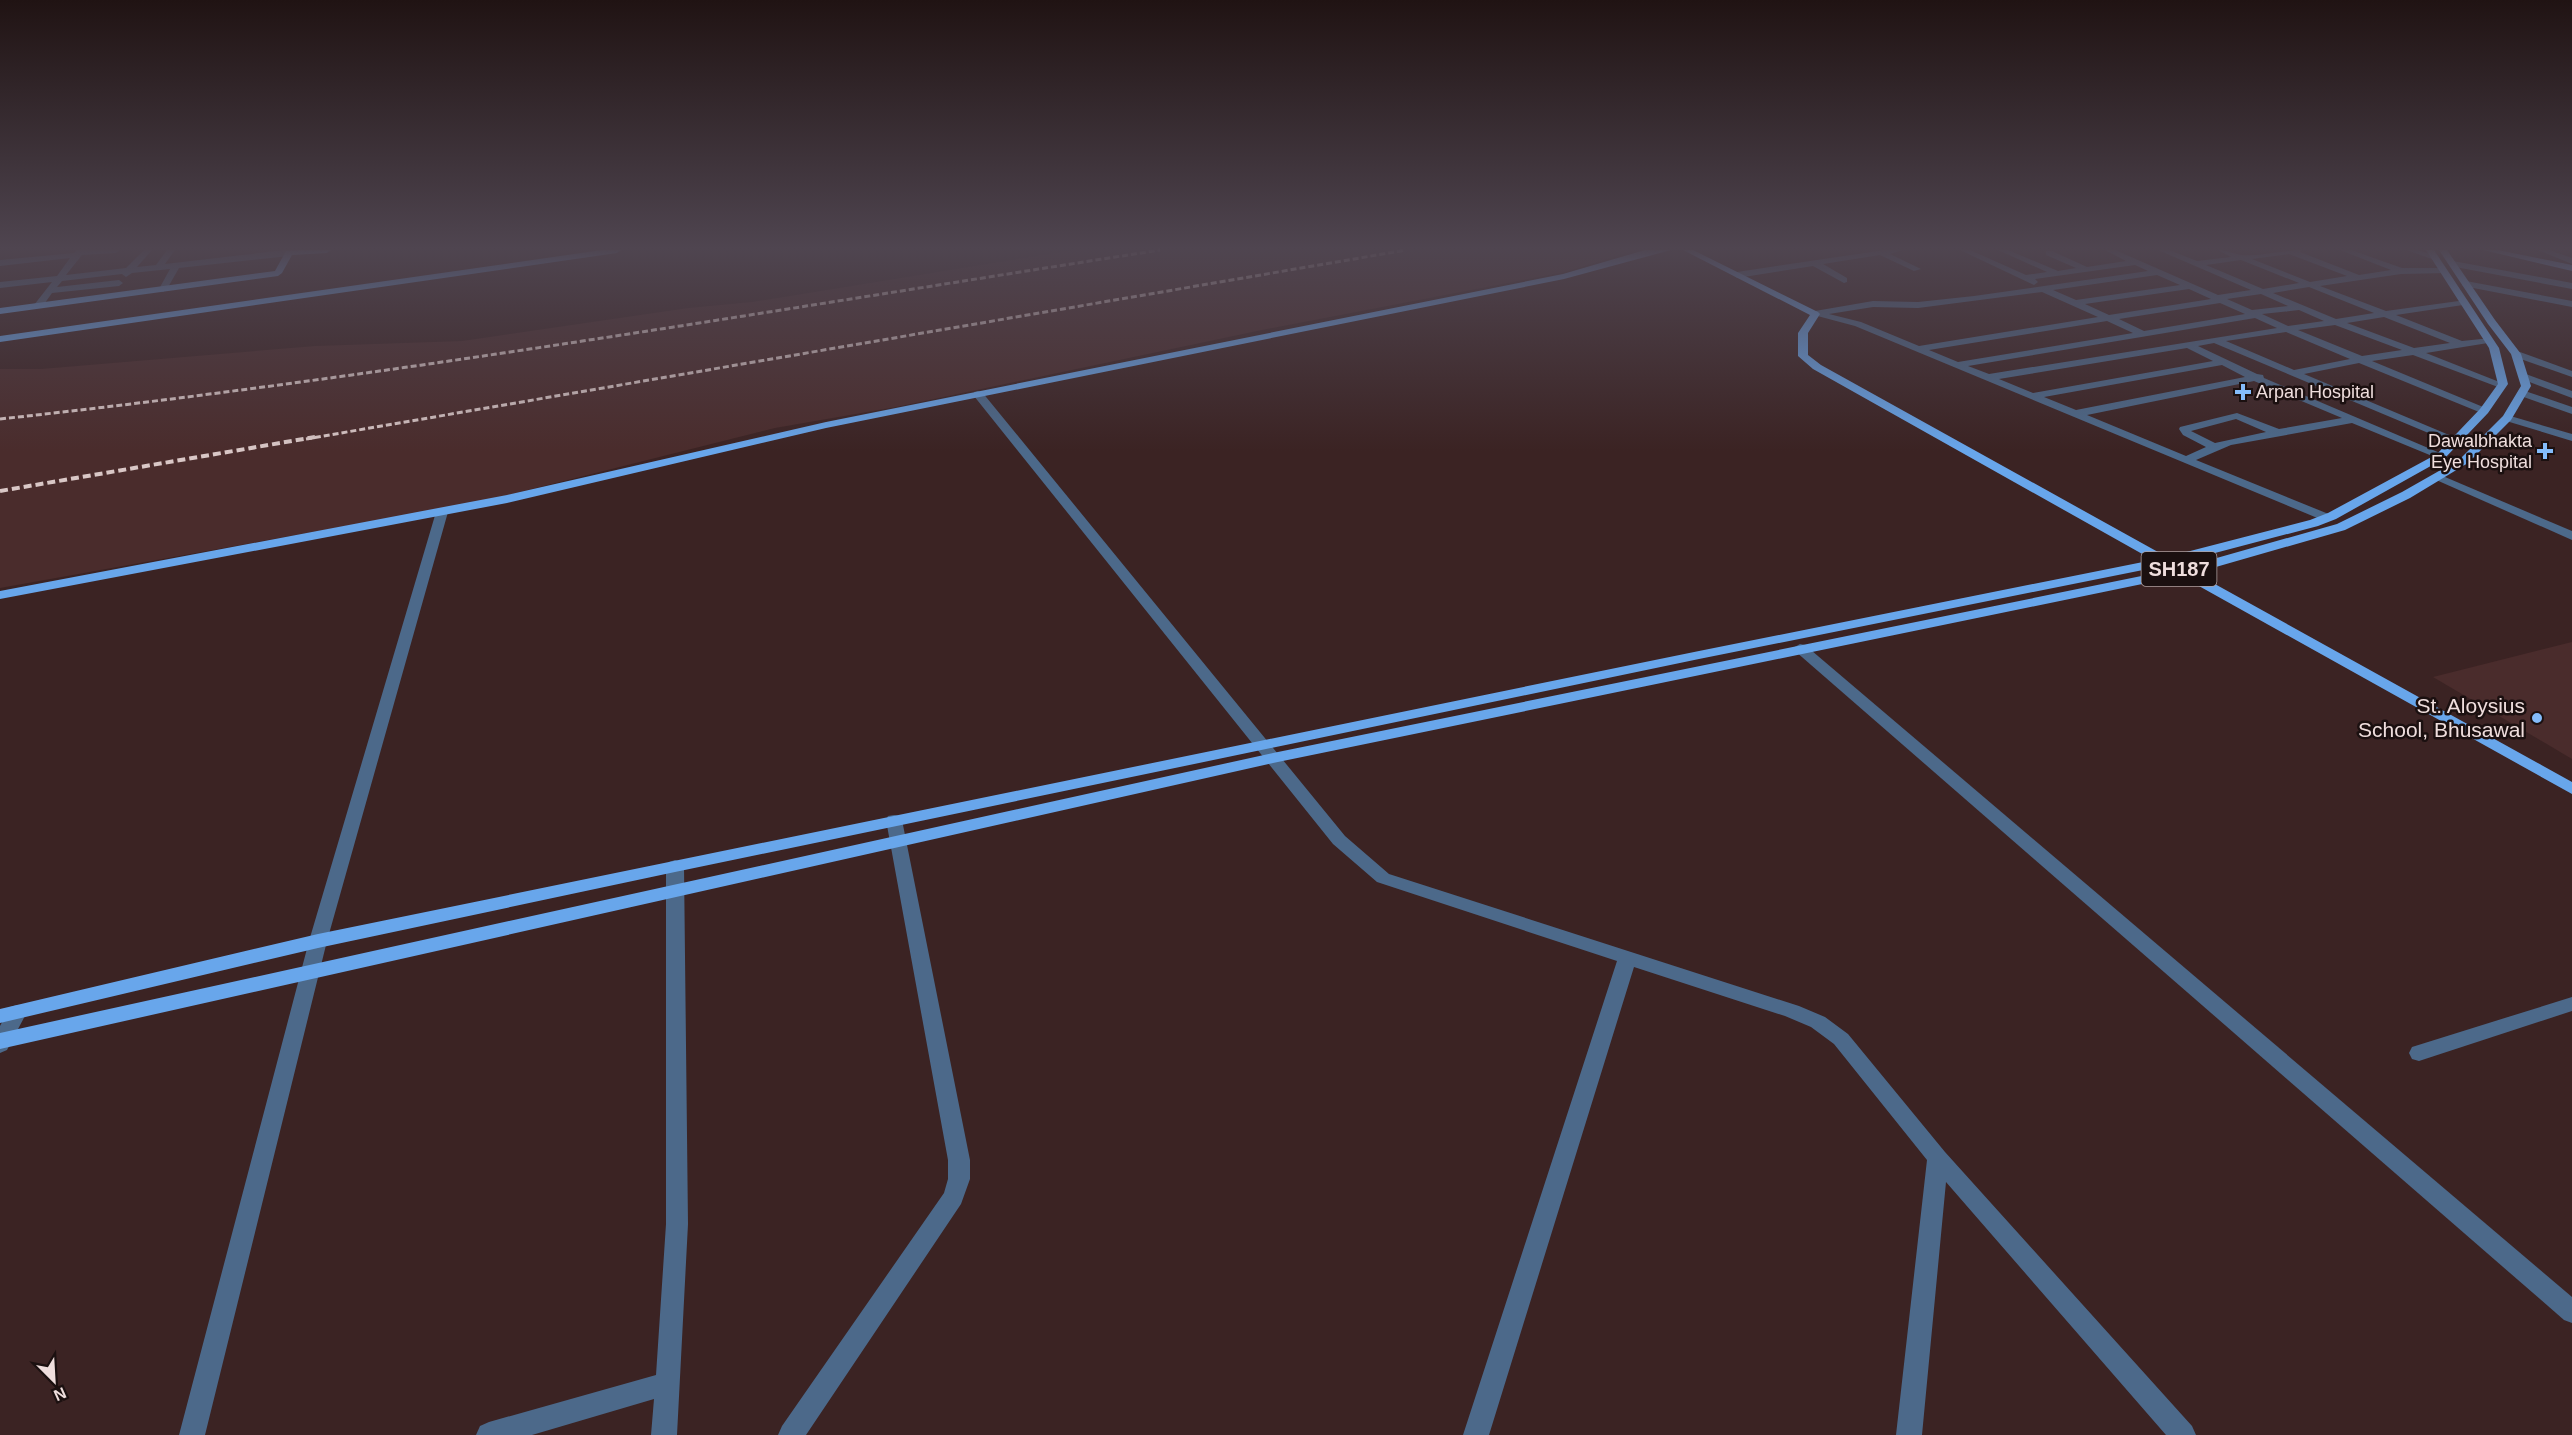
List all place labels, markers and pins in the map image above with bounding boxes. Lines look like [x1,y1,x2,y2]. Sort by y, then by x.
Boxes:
place label: Arpan Hospital [2256,382,2374,402]
marker: Arpan Hospital [2234,383,2252,401]
place label: Dawalbhakta Eye Hospital [2428,431,2533,472]
marker: Dawalbhakta Eye Hospital [2536,442,2554,460]
place label: St. Aloysius School, Bhusawal [2358,694,2525,741]
marker: St. Aloysius School, Bhusawal [2530,711,2544,725]

